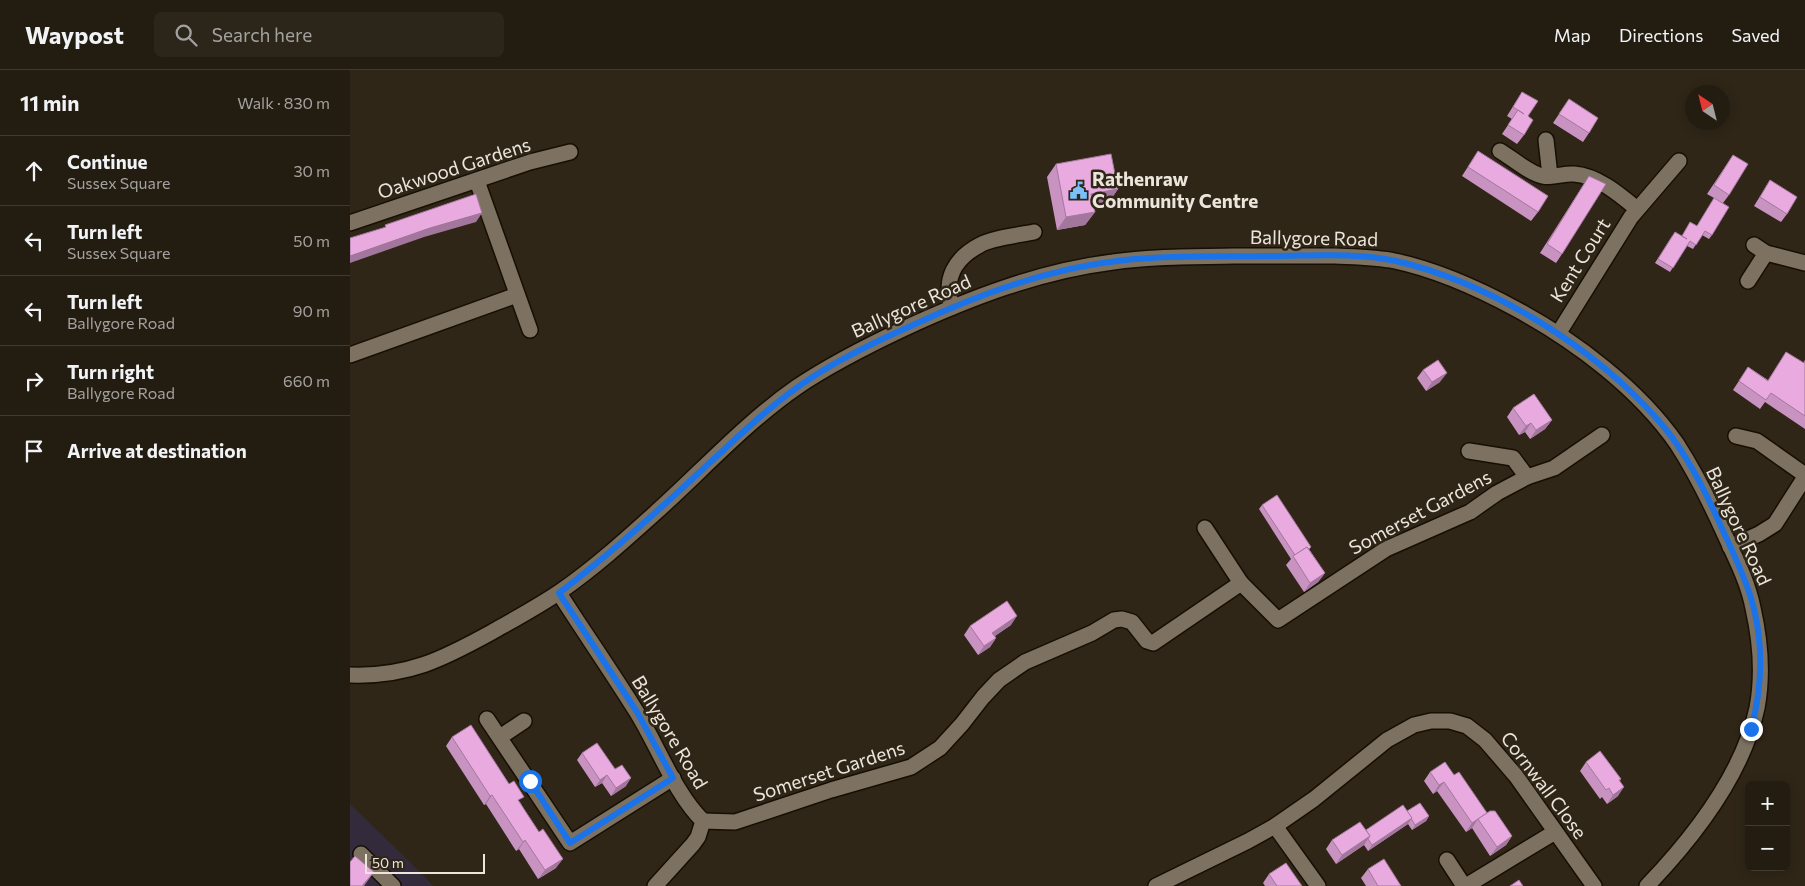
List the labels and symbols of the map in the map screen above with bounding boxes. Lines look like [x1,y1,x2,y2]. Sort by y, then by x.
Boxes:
north arrow [1685,85,1730,130]
street label: Oakwood Gardens [374,132,533,203]
place label: Rathenraw Community Centre [1092,167,1258,212]
public building icon: Rathenraw Community Centre [1068,180,1088,200]
street label: Kent Court [1545,213,1615,306]
street label: Ballygore Road [1250,225,1378,250]
street label: Ballygore Road [848,269,974,342]
street label: Ballygore Road [1702,463,1777,589]
street label: Somerset Gardens [1345,464,1495,559]
street label: Ballygore Road [628,671,713,793]
route end [1740,718,1763,741]
street label: Cornwall Close [1497,726,1592,843]
street label: Somerset Gardens [750,735,908,806]
route start [519,770,542,793]
scale bar [365,851,485,874]

